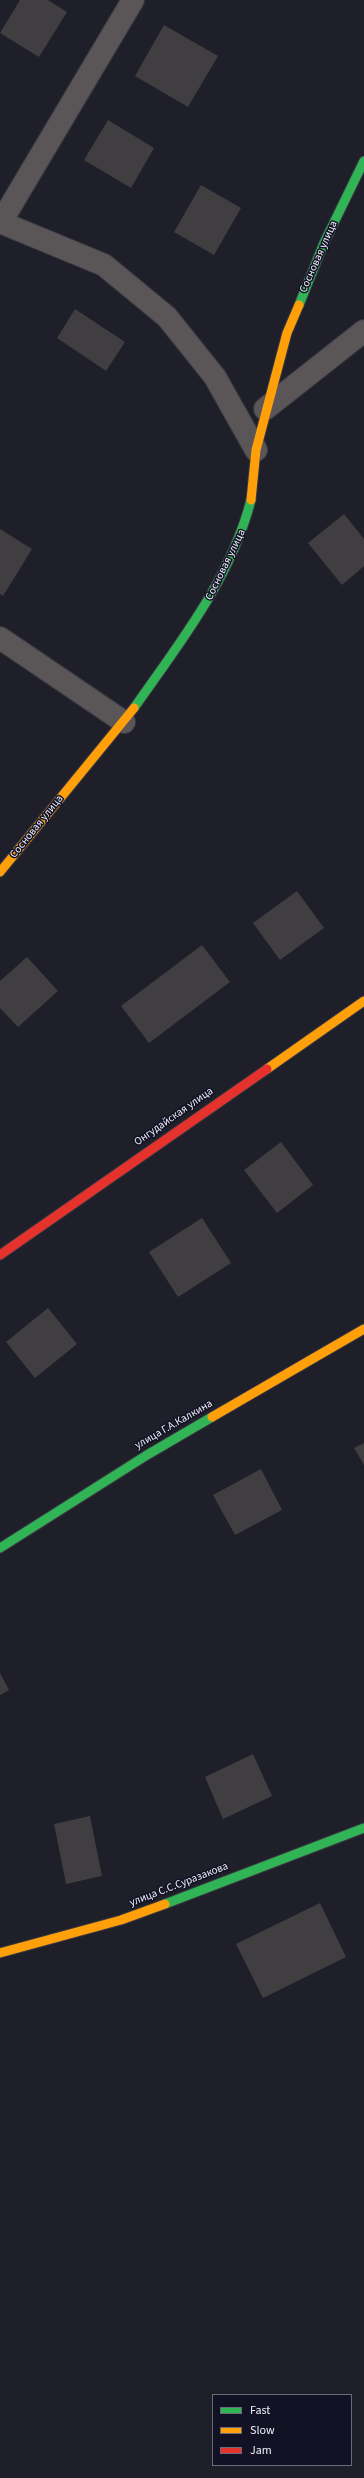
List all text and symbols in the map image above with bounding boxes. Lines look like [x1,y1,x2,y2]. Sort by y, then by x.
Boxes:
street label: Сосновая улица [297,219,341,295]
street label: Сосновая улица [203,527,249,603]
street label: Сосновая улица [8,793,66,861]
street label: Онгудайская улица [132,1085,216,1149]
street label: улица Г.А.Калкина [133,1397,215,1453]
street label: улица С.С.Суразакова [128,1860,230,1910]
legend [212,2394,352,2466]
text: Fast [250,2402,270,2419]
text: Slow [250,2422,275,2439]
text: Jam [250,2442,272,2459]

